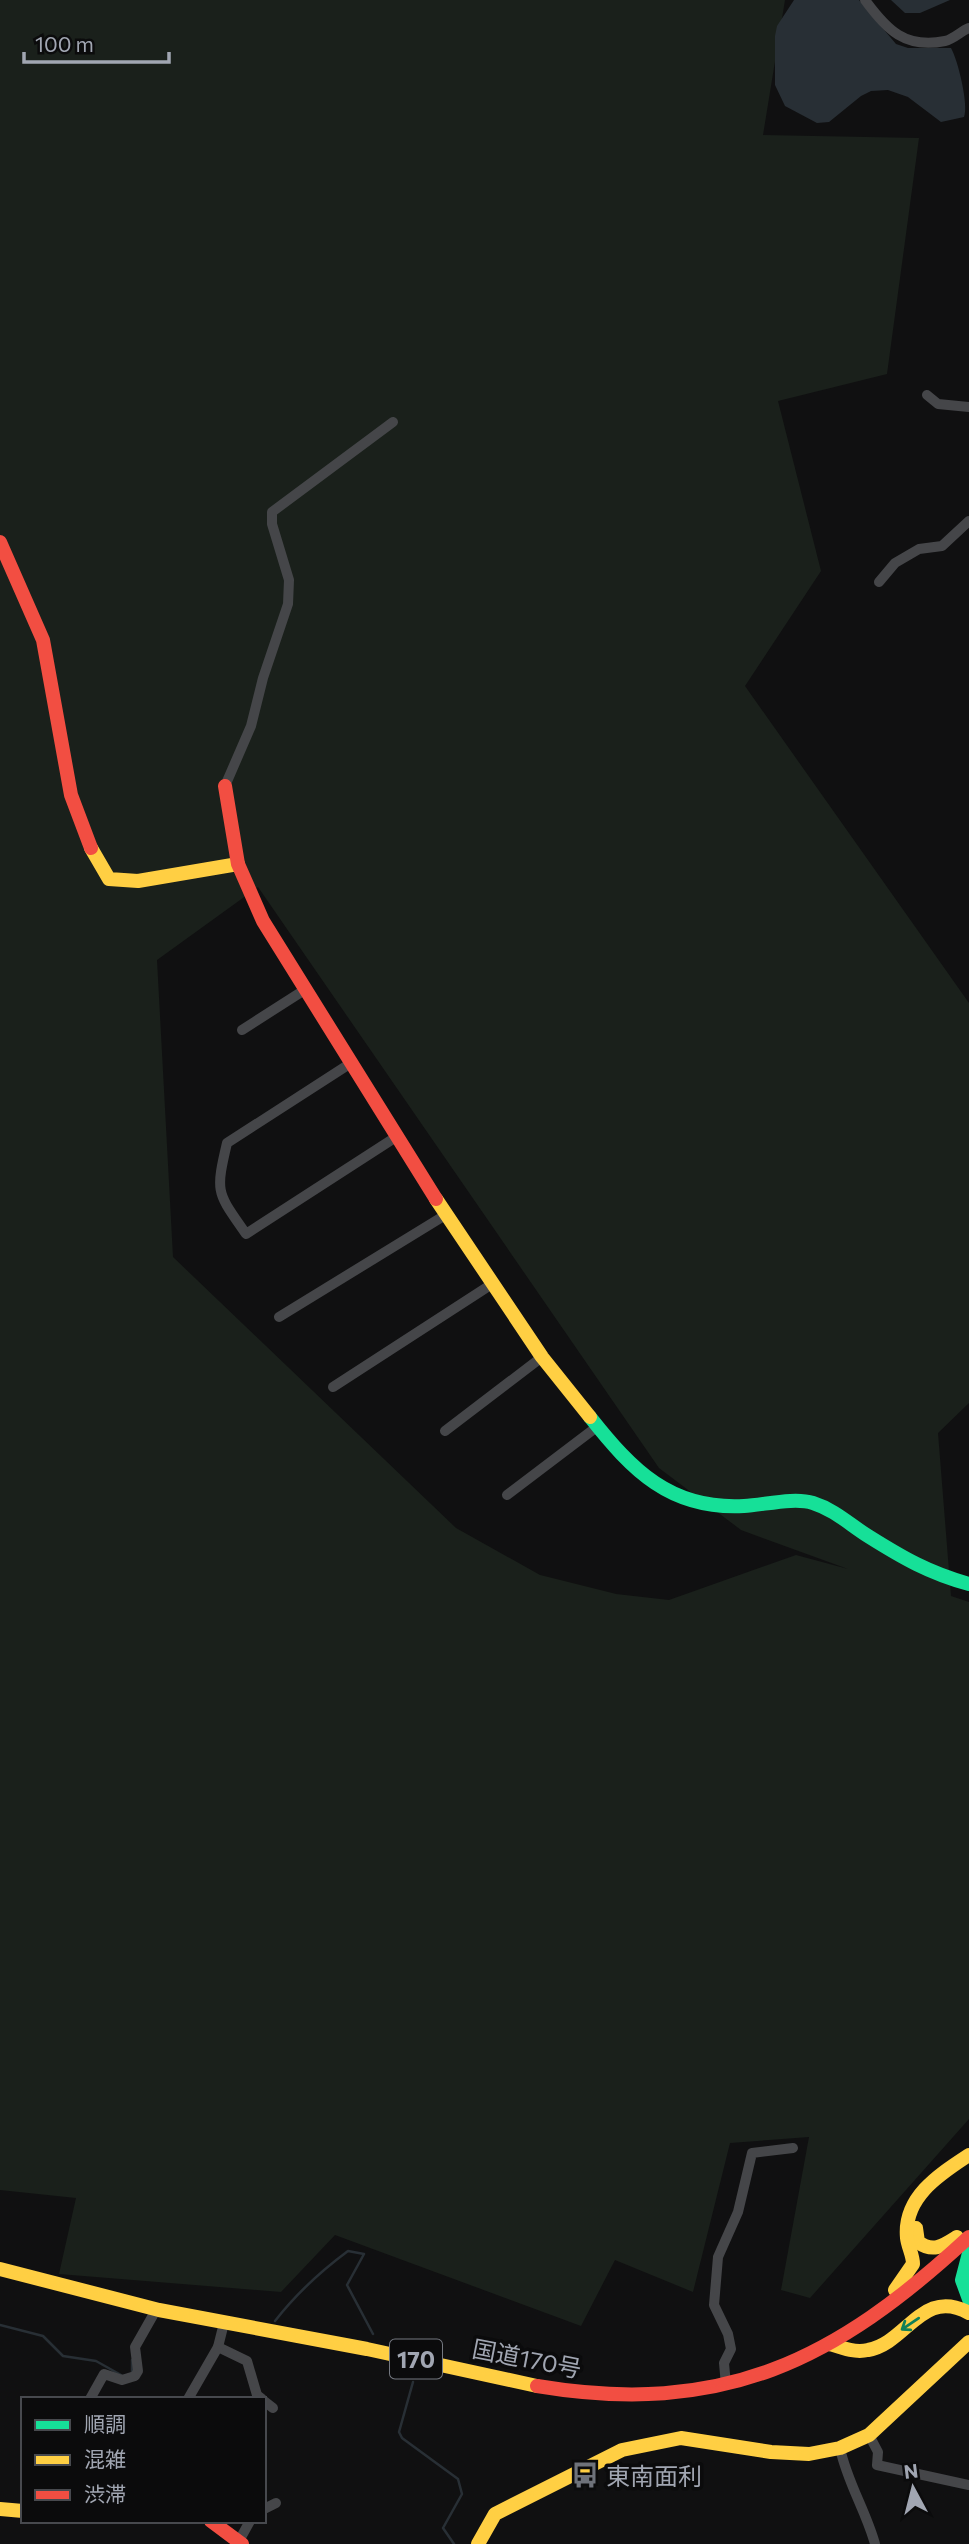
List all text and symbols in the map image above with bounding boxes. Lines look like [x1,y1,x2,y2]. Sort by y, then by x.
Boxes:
scale bar [24,21,170,65]
text: 100 m [35,31,94,56]
one-way arrow [901,2317,920,2332]
street label: 国道170号 [470,2333,584,2383]
road number: 170 [390,2340,442,2378]
legend [21,2397,266,2523]
text: 順調 [84,2411,126,2436]
text: 混雑 [84,2446,126,2471]
north arrow [878,2453,948,2523]
text: N [902,2458,919,2483]
bus stop icon: 東南面利 [570,2460,600,2490]
place label: 東南面利 [606,2461,702,2490]
text: 渋滞 [84,2481,126,2506]

